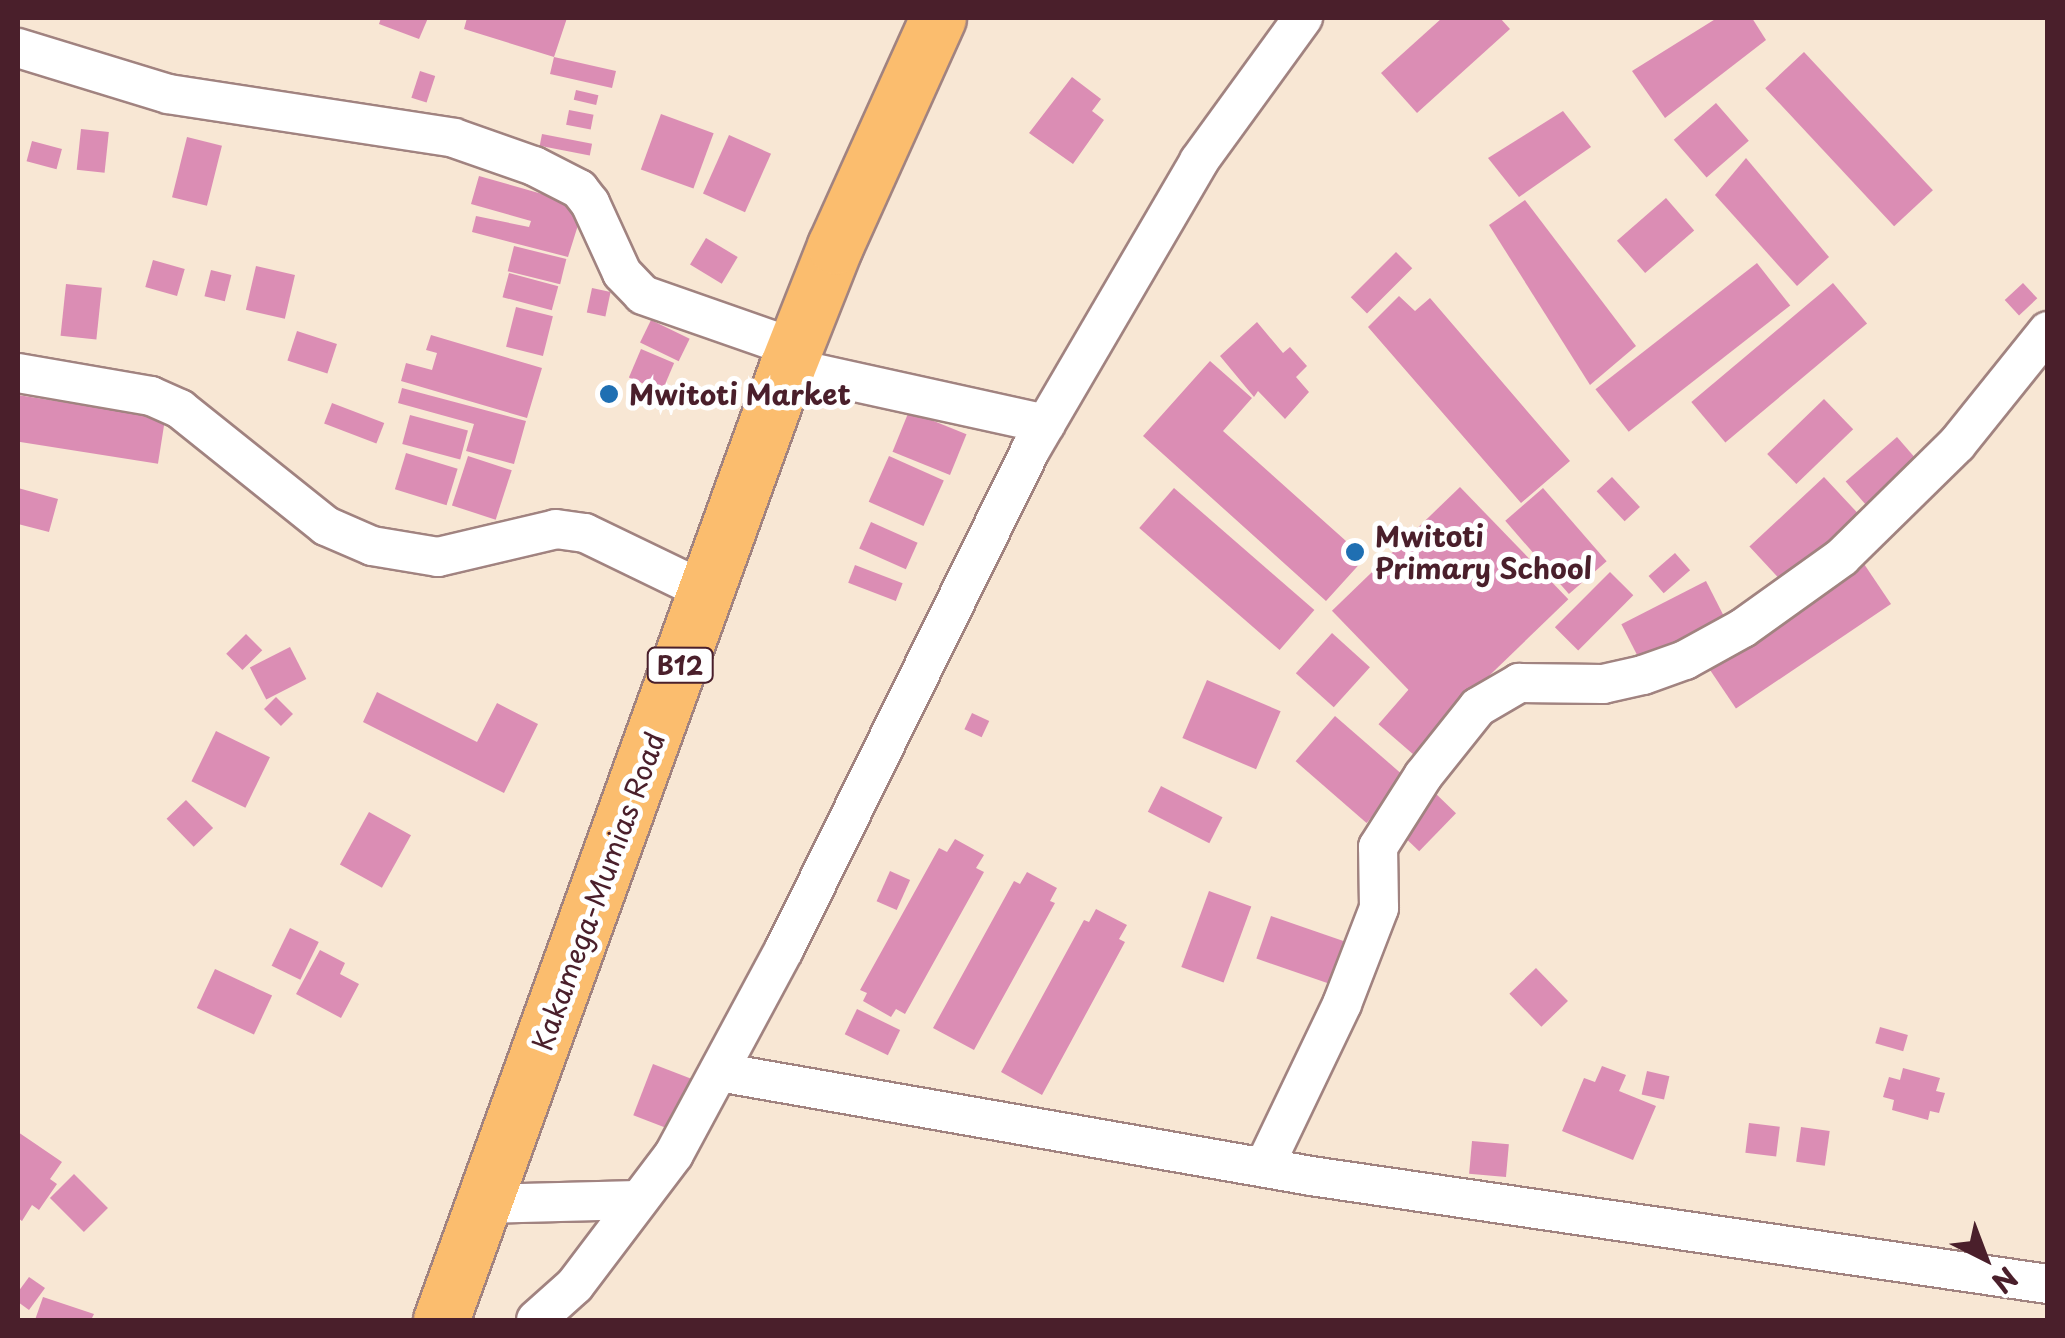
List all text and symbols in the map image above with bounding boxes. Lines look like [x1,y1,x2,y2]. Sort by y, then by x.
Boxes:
place label: Mwitoti Market [629,377,853,411]
marker: Mwitoti Market [598,383,620,405]
place label: Mwitoti Primary School [1375,519,1592,585]
marker: Mwitoti Primary School [1344,541,1366,563]
road number: B12 [645,645,715,685]
street label: Kakamega-Mumias Road [525,727,671,1055]
north arrow [1935,1208,2035,1308]
text: N [1983,1257,2028,1304]

